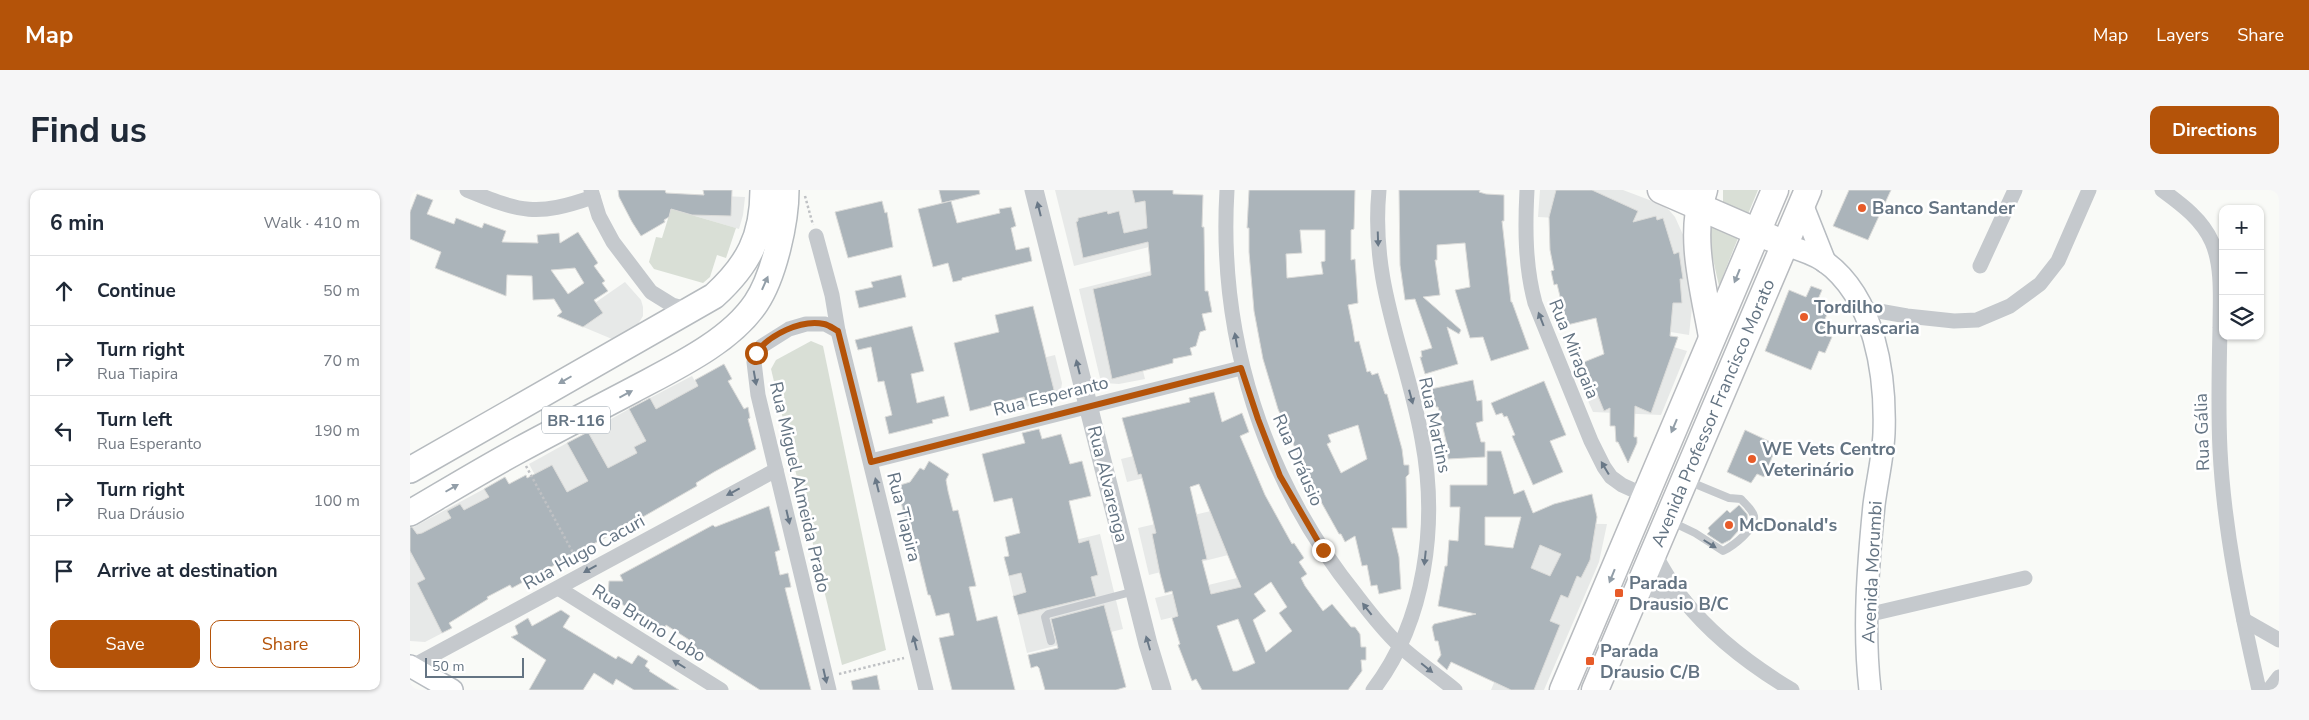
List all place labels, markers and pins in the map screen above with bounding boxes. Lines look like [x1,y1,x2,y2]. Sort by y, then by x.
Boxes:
place label: Banco Santander [1872,196,2015,220]
marker: Banco Santander [1856,202,1868,214]
place label: Tordilho Churrascaria [1814,295,1920,340]
marker: Tordilho Churrascaria [1798,311,1810,323]
place label: WE Vets Centro Veterinário [1761,437,1896,482]
marker: WE Vets Centro Veterinário [1746,453,1758,465]
place label: McDonald's [1739,513,1837,537]
marker: McDonald's [1723,519,1735,531]
place label: Parada Drausio B/C [1629,571,1729,616]
marker: Parada Drausio B/C [1613,587,1625,599]
place label: Parada Drausio C/B [1600,639,1700,684]
marker: Parada Drausio C/B [1584,655,1596,667]

